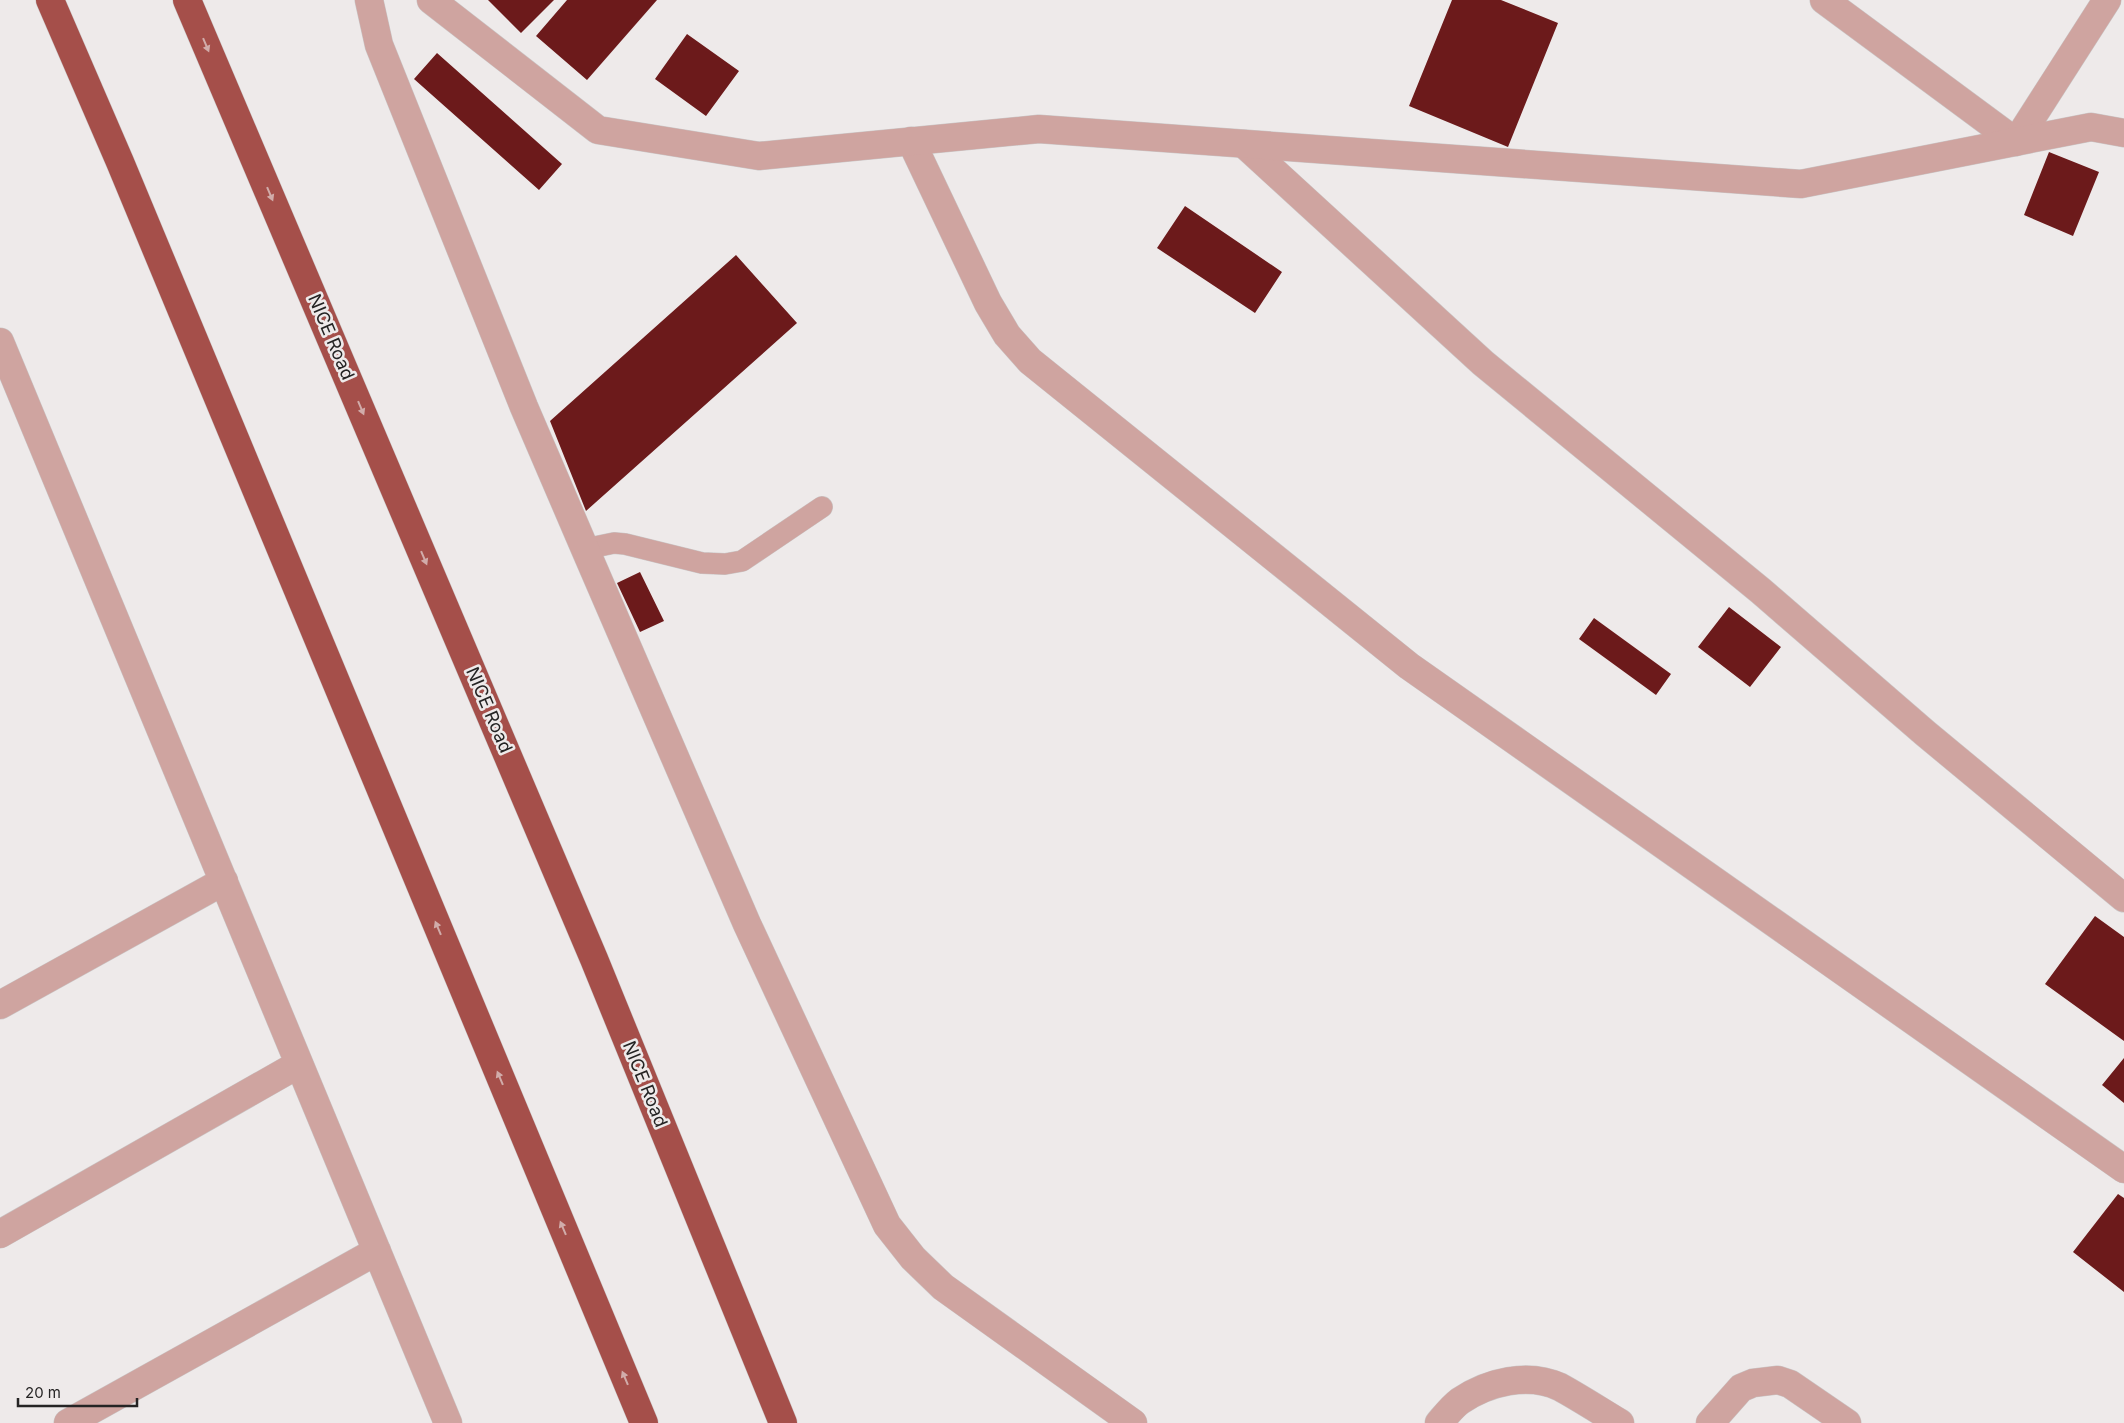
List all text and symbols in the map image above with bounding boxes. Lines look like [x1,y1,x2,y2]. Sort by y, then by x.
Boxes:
one-way arrow [203,38,211,52]
one-way arrow [266,187,274,201]
street label: NICE Road [304,291,359,383]
one-way arrow [357,401,365,415]
one-way arrow [421,551,429,565]
street label: NICE Road [462,664,517,756]
one-way arrow [434,920,442,935]
street label: NICE Road [619,1038,672,1130]
one-way arrow [496,1071,504,1085]
one-way arrow [558,1221,566,1235]
one-way arrow [621,1370,629,1385]
scale bar [18,1376,136,1408]
text: 20 m [25,1383,61,1402]

